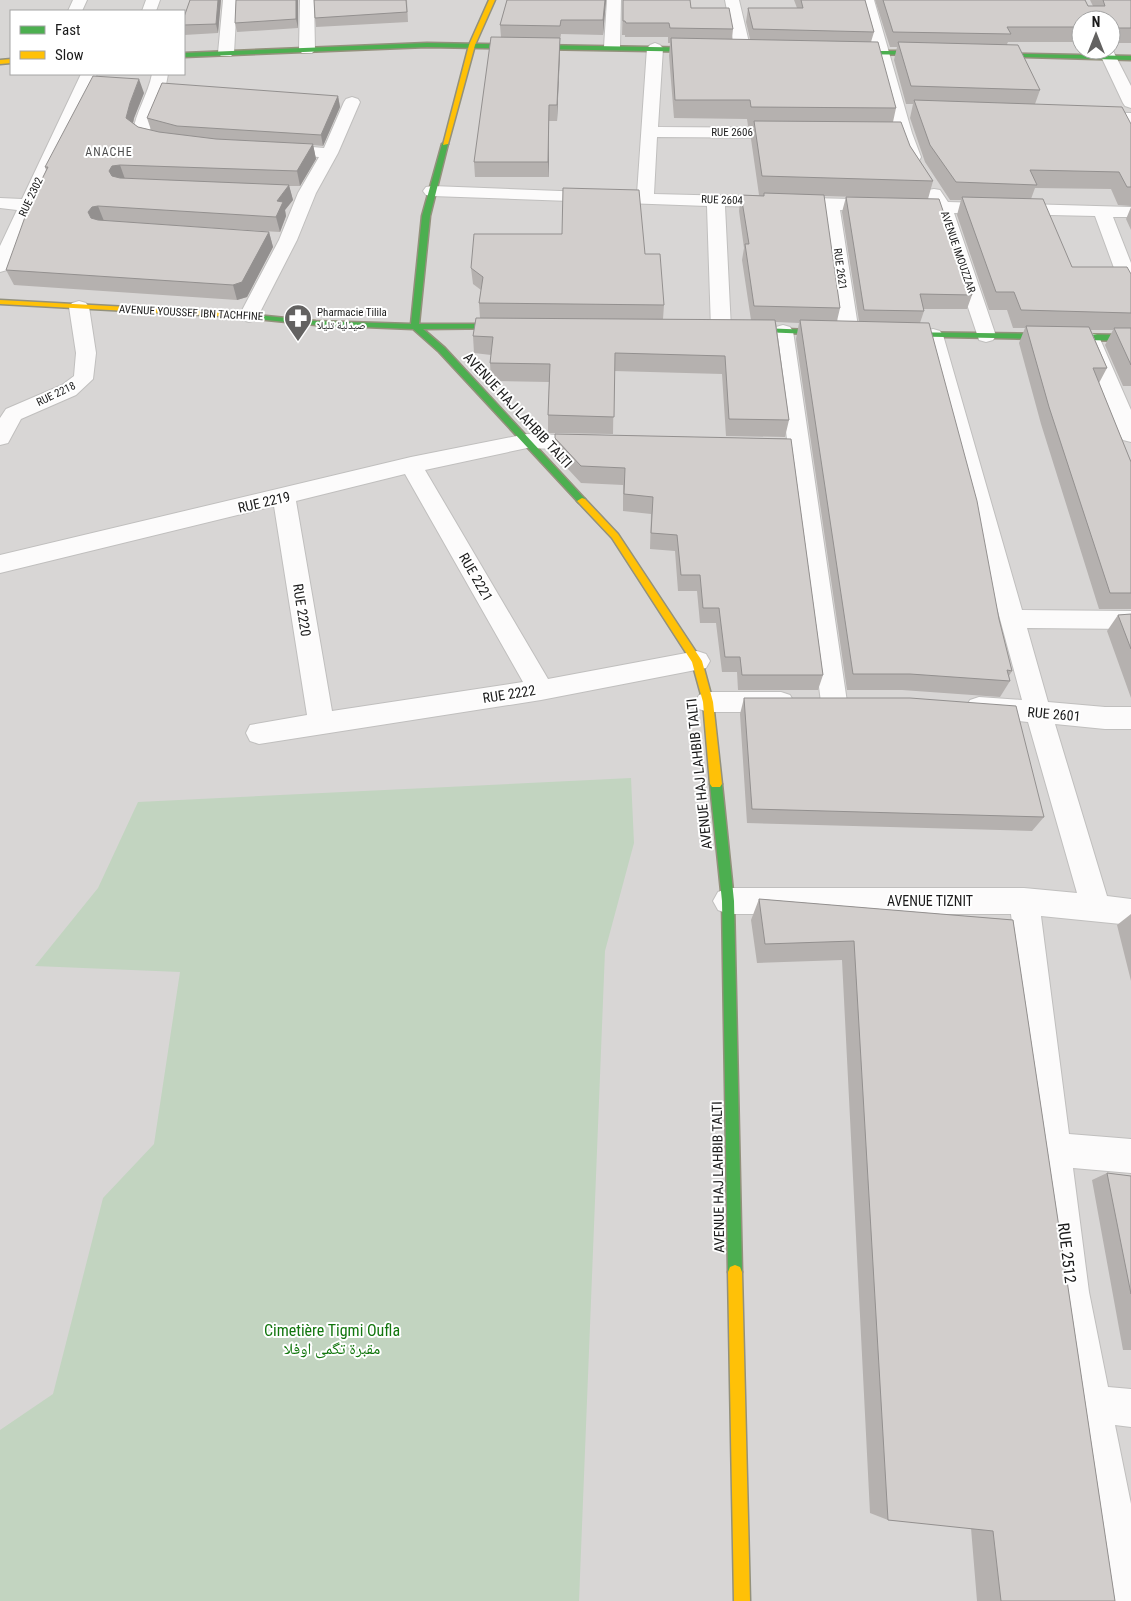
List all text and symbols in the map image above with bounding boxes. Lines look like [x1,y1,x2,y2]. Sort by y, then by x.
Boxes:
legend [10,10,185,75]
north arrow [1071,10,1121,60]
text: N [1092,14,1100,30]
text: Fast [55,21,80,39]
text: Slow [55,46,84,64]
street label: RUE 2606 [711,126,753,139]
district label: ANACHE [85,145,133,159]
street label: RUE 2302 [16,175,46,219]
street label: RUE 2604 [701,193,744,207]
street label: AVENUE IMOUZZAR [938,209,978,295]
street label: RUE 2621 [831,247,849,291]
street label: AVENUE YOUSSEF IBN TACHFINE [119,303,264,323]
pharmacy icon: Pharmacie Tilila صيدلية تليلا [283,303,313,342]
place label: Pharmacie Tilila صيدلية تليلا [317,306,387,332]
street label: AVENUE HAJ LAHBIB TALTI [460,349,576,471]
street label: RUE 2218 [34,379,78,409]
street label: RUE 2219 [236,488,292,516]
street label: RUE 2221 [456,550,496,604]
street label: RUE 2220 [290,583,314,638]
street label: RUE 2222 [482,682,537,706]
street label: AVENUE HAJ LAHBIB TALTI [683,698,715,850]
street label: RUE 2601 [1027,704,1081,724]
street label: AVENUE TIZNIT [887,893,973,909]
street label: AVENUE HAJ LAHBIB TALTI [709,1101,727,1253]
street label: RUE 2512 [1054,1222,1080,1284]
park label: Cimetière Tigmi Oufla مقبرة تگمی اوفلا [264,1321,400,1359]

